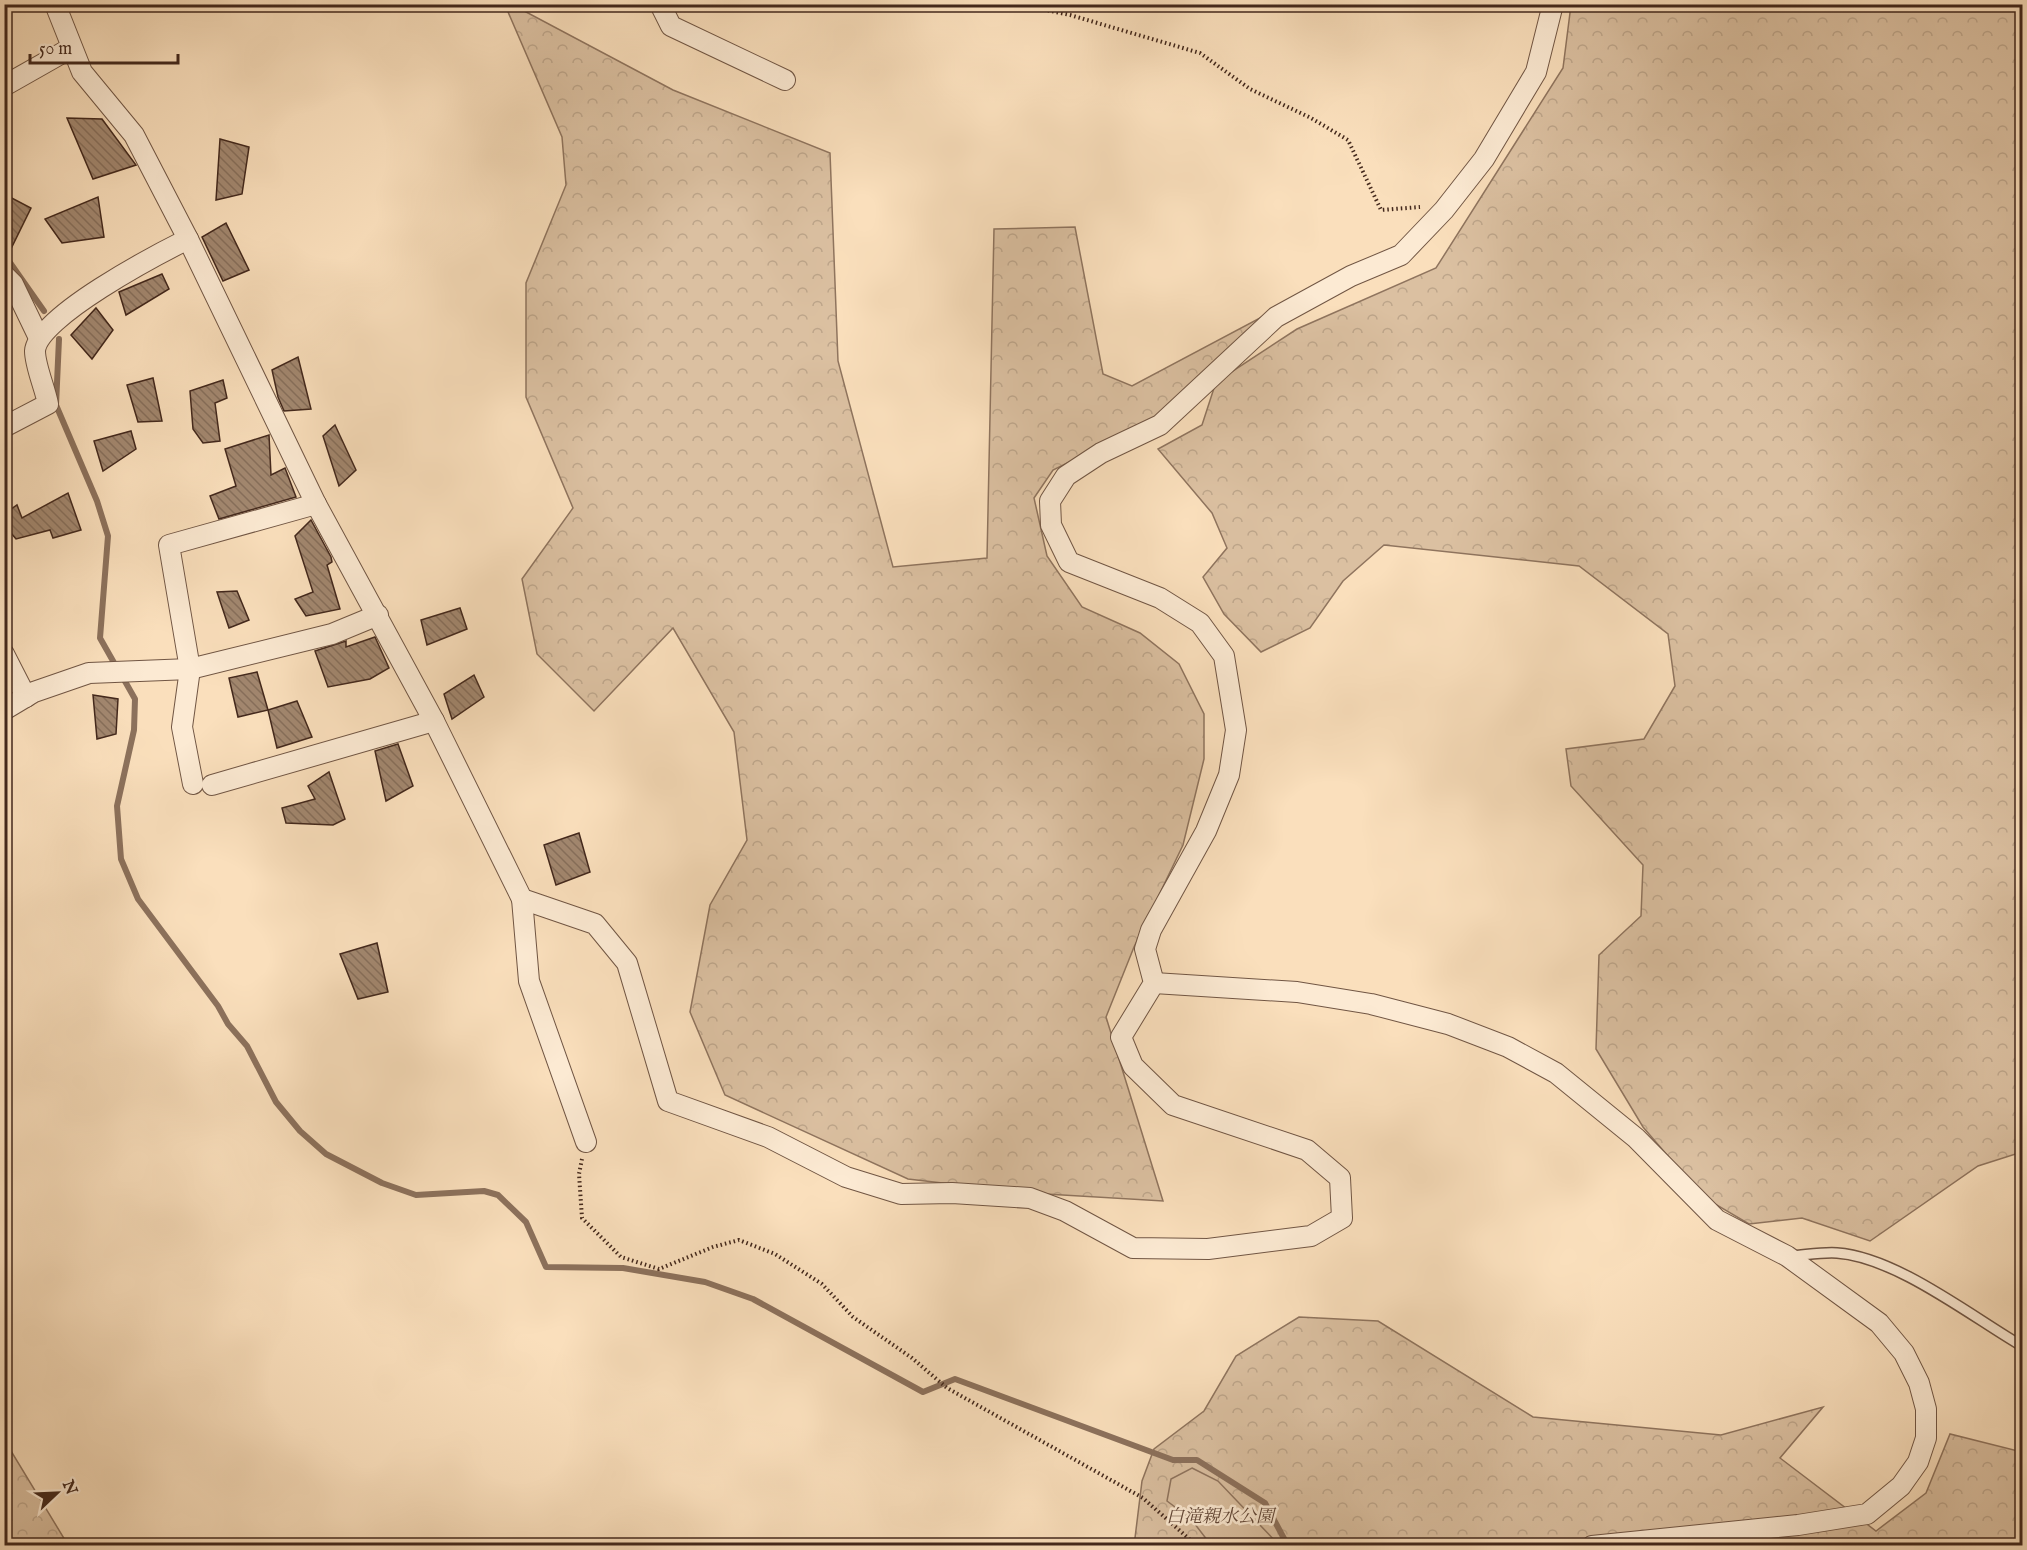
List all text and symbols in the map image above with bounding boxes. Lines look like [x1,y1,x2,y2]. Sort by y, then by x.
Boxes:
scale bar [30,27,178,65]
text: 50 m [39,38,72,61]
north arrow [27,1463,87,1523]
text: N [57,1477,81,1498]
park label: 白滝親水公園 [1166,1506,1277,1529]

